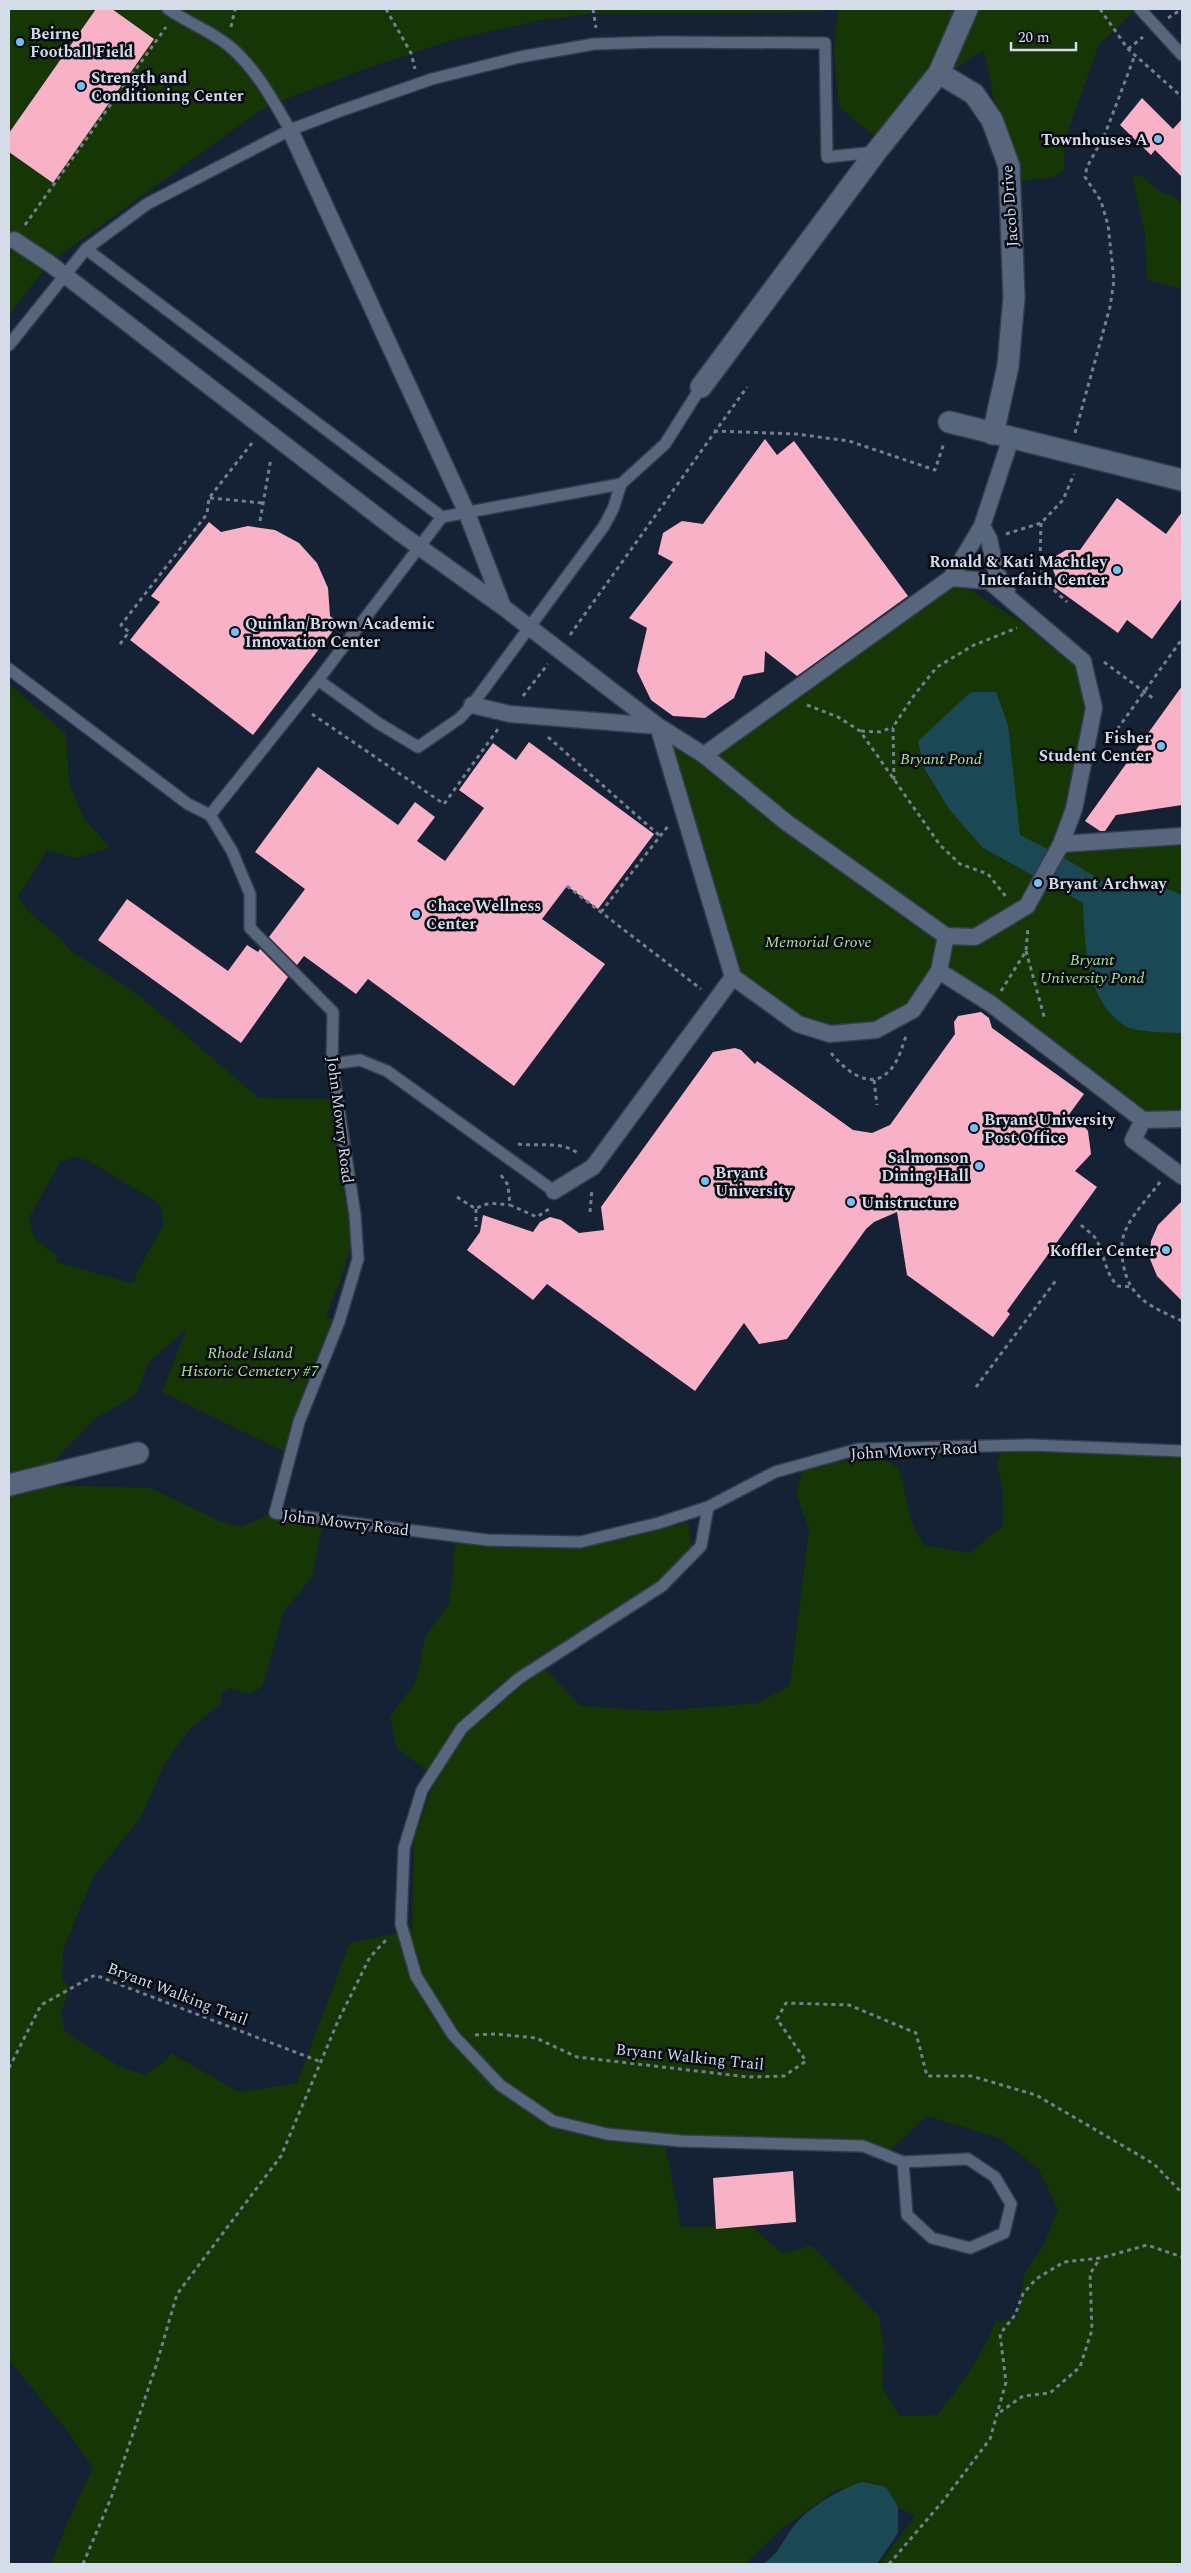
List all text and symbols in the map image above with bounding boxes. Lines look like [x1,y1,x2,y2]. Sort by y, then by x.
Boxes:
scale bar [1011,20,1076,52]
place label: Beirne Football Field [30,22,133,64]
text: 20 m [1018,26,1050,49]
marker: Beirne Football Field [14,36,26,48]
place label: Strength and Conditioning Center [91,66,244,108]
marker: Strength and Conditioning Center [75,80,87,92]
place label: Townhouses A [1041,128,1149,152]
marker: Townhouses A [1152,133,1164,145]
street label: Jacob Drive [995,164,1025,248]
place label: Ronald & Kati Machtley Interfaith Center [929,550,1108,592]
marker: Ronald & Kati Machtley Interfaith Center [1111,564,1123,576]
place label: Quinlan/Brown Academic Innovation Center [245,612,435,654]
marker: Quinlan/Brown Academic Innovation Center [229,626,241,638]
place label: Fisher Student Center [1039,726,1151,768]
marker: Fisher Student Center [1155,740,1167,752]
park label: Bryant Pond [900,747,982,771]
place label: Bryant Archway [1048,872,1168,896]
marker: Bryant Archway [1032,877,1044,889]
place label: Chace Wellness Center [426,894,541,936]
marker: Chace Wellness Center [410,908,422,920]
park label: Memorial Grove [765,930,871,954]
park label: Bryant University Pond [1040,948,1145,990]
street label: John Mowry Road [320,1055,360,1185]
place label: Bryant University Post Office [984,1108,1117,1150]
marker: Bryant University Post Office [968,1122,980,1134]
place label: Salmonson Dining Hall [881,1146,969,1188]
marker: Salmonson Dining Hall [973,1160,985,1172]
place label: Bryant University [715,1161,793,1203]
marker: Bryant University [699,1175,711,1187]
place label: Unistructure [861,1191,957,1215]
marker: Unistructure [845,1196,857,1208]
place label: Koffler Center [1049,1239,1156,1263]
marker: Koffler Center [1160,1244,1172,1256]
park label: Rhode Island Historic Cemetery #7 [181,1341,320,1383]
street label: John Mowry Road [850,1436,978,1466]
street label: John Mowry Road [281,1503,411,1543]
street label: Bryant Walking Trail [104,1956,252,2032]
street label: Bryant Walking Trail [614,2037,765,2077]

